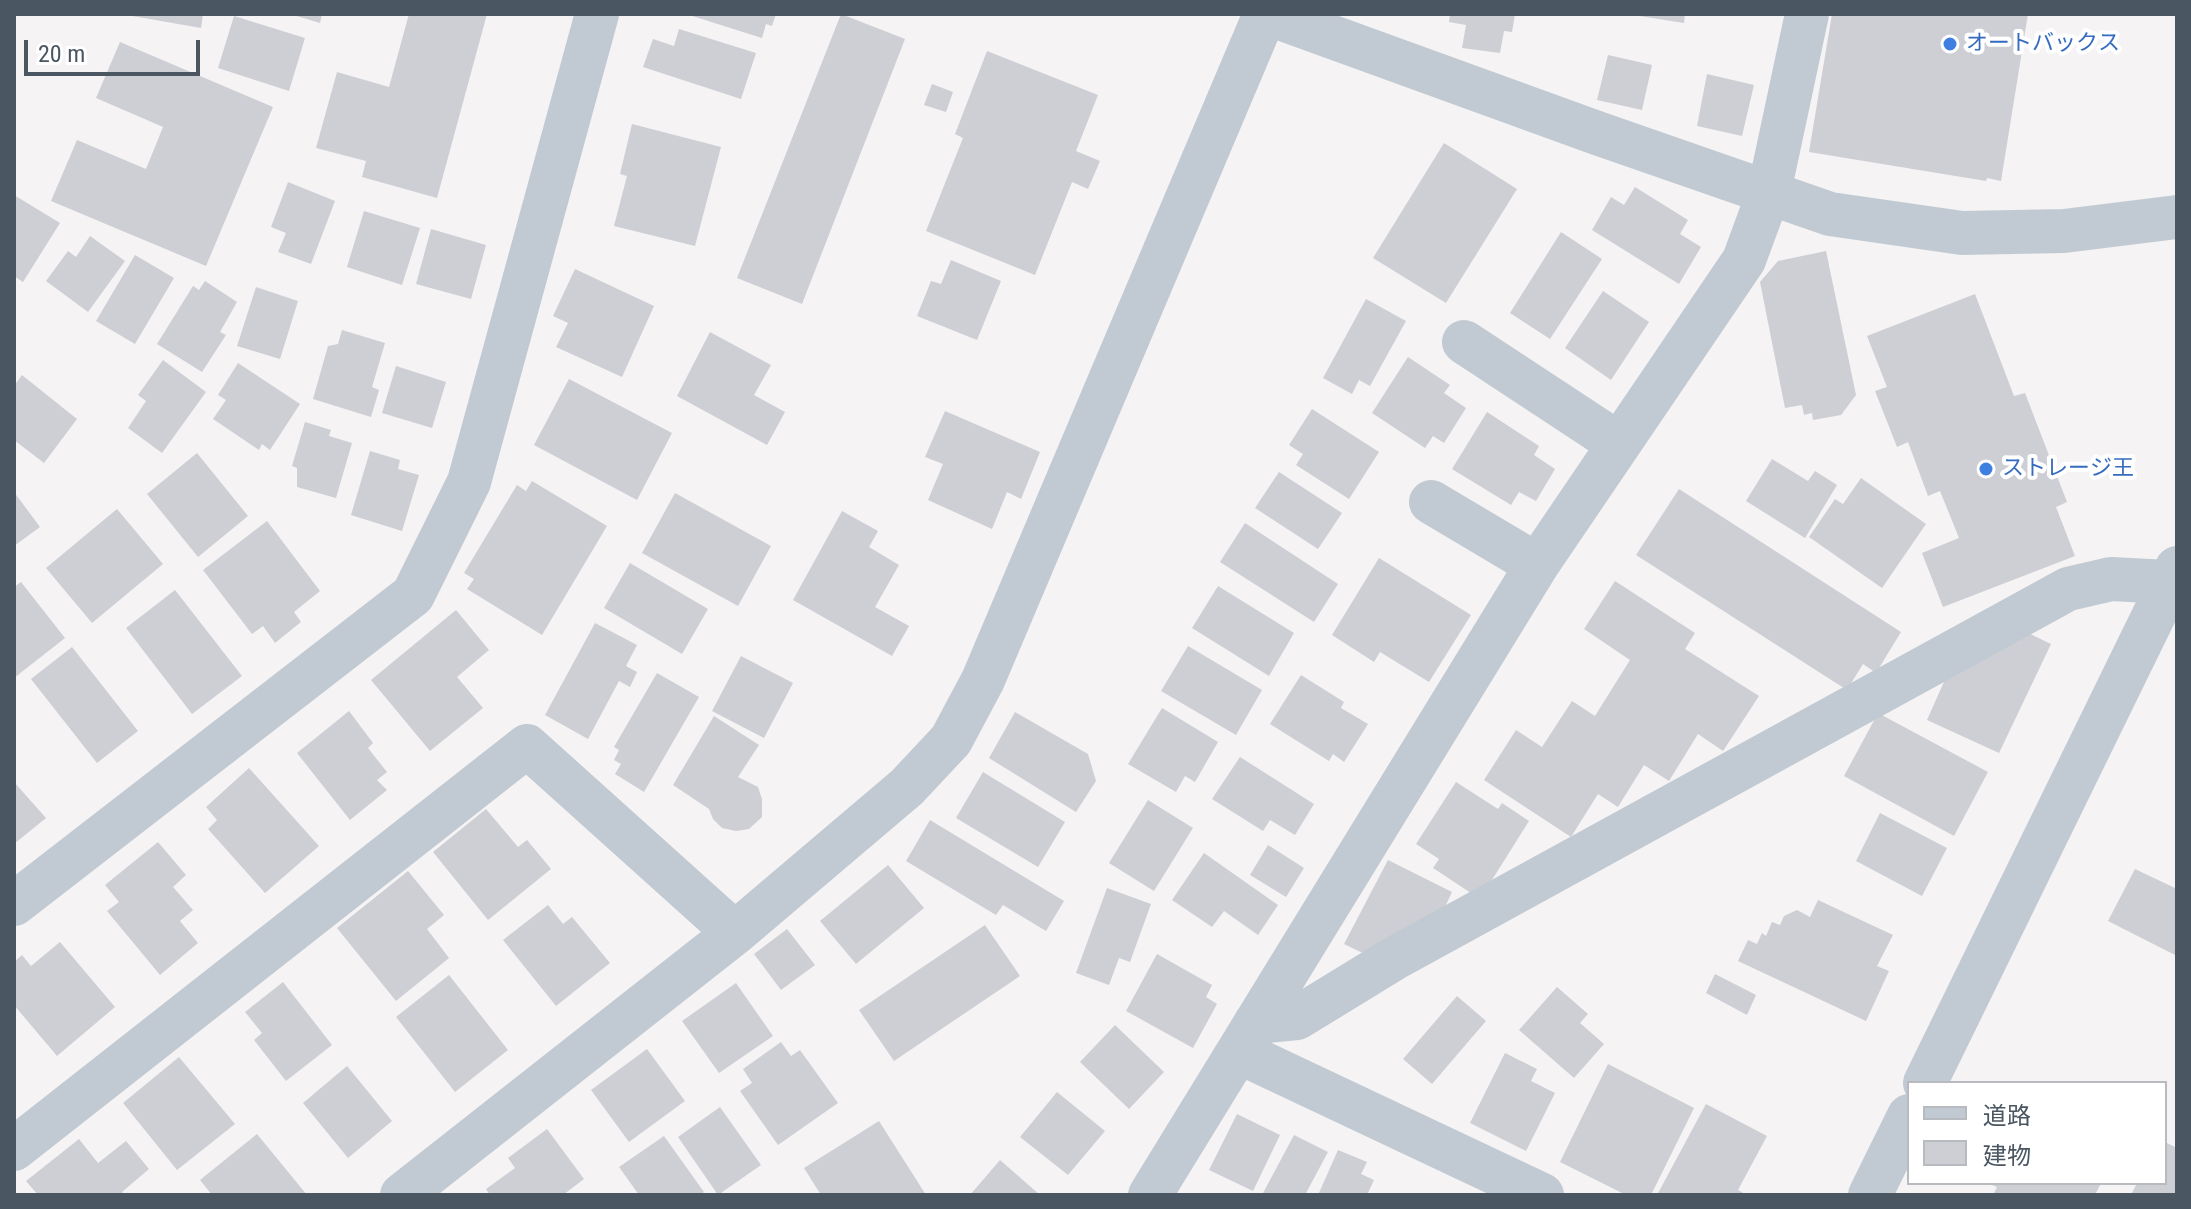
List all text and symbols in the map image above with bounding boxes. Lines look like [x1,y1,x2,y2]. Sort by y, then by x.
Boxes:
scale bar [28,24,204,74]
place label: オートバックス [1966,31,2120,57]
marker: オートバックス [1941,35,1959,53]
text: 20 m [38,40,85,68]
place label: ストレージ王 [2002,456,2134,482]
marker: ストレージ王 [1977,460,1995,478]
legend [1907,1081,2167,1185]
text: 道路 [1983,1102,2031,1130]
text: 建物 [1983,1142,2031,1170]

